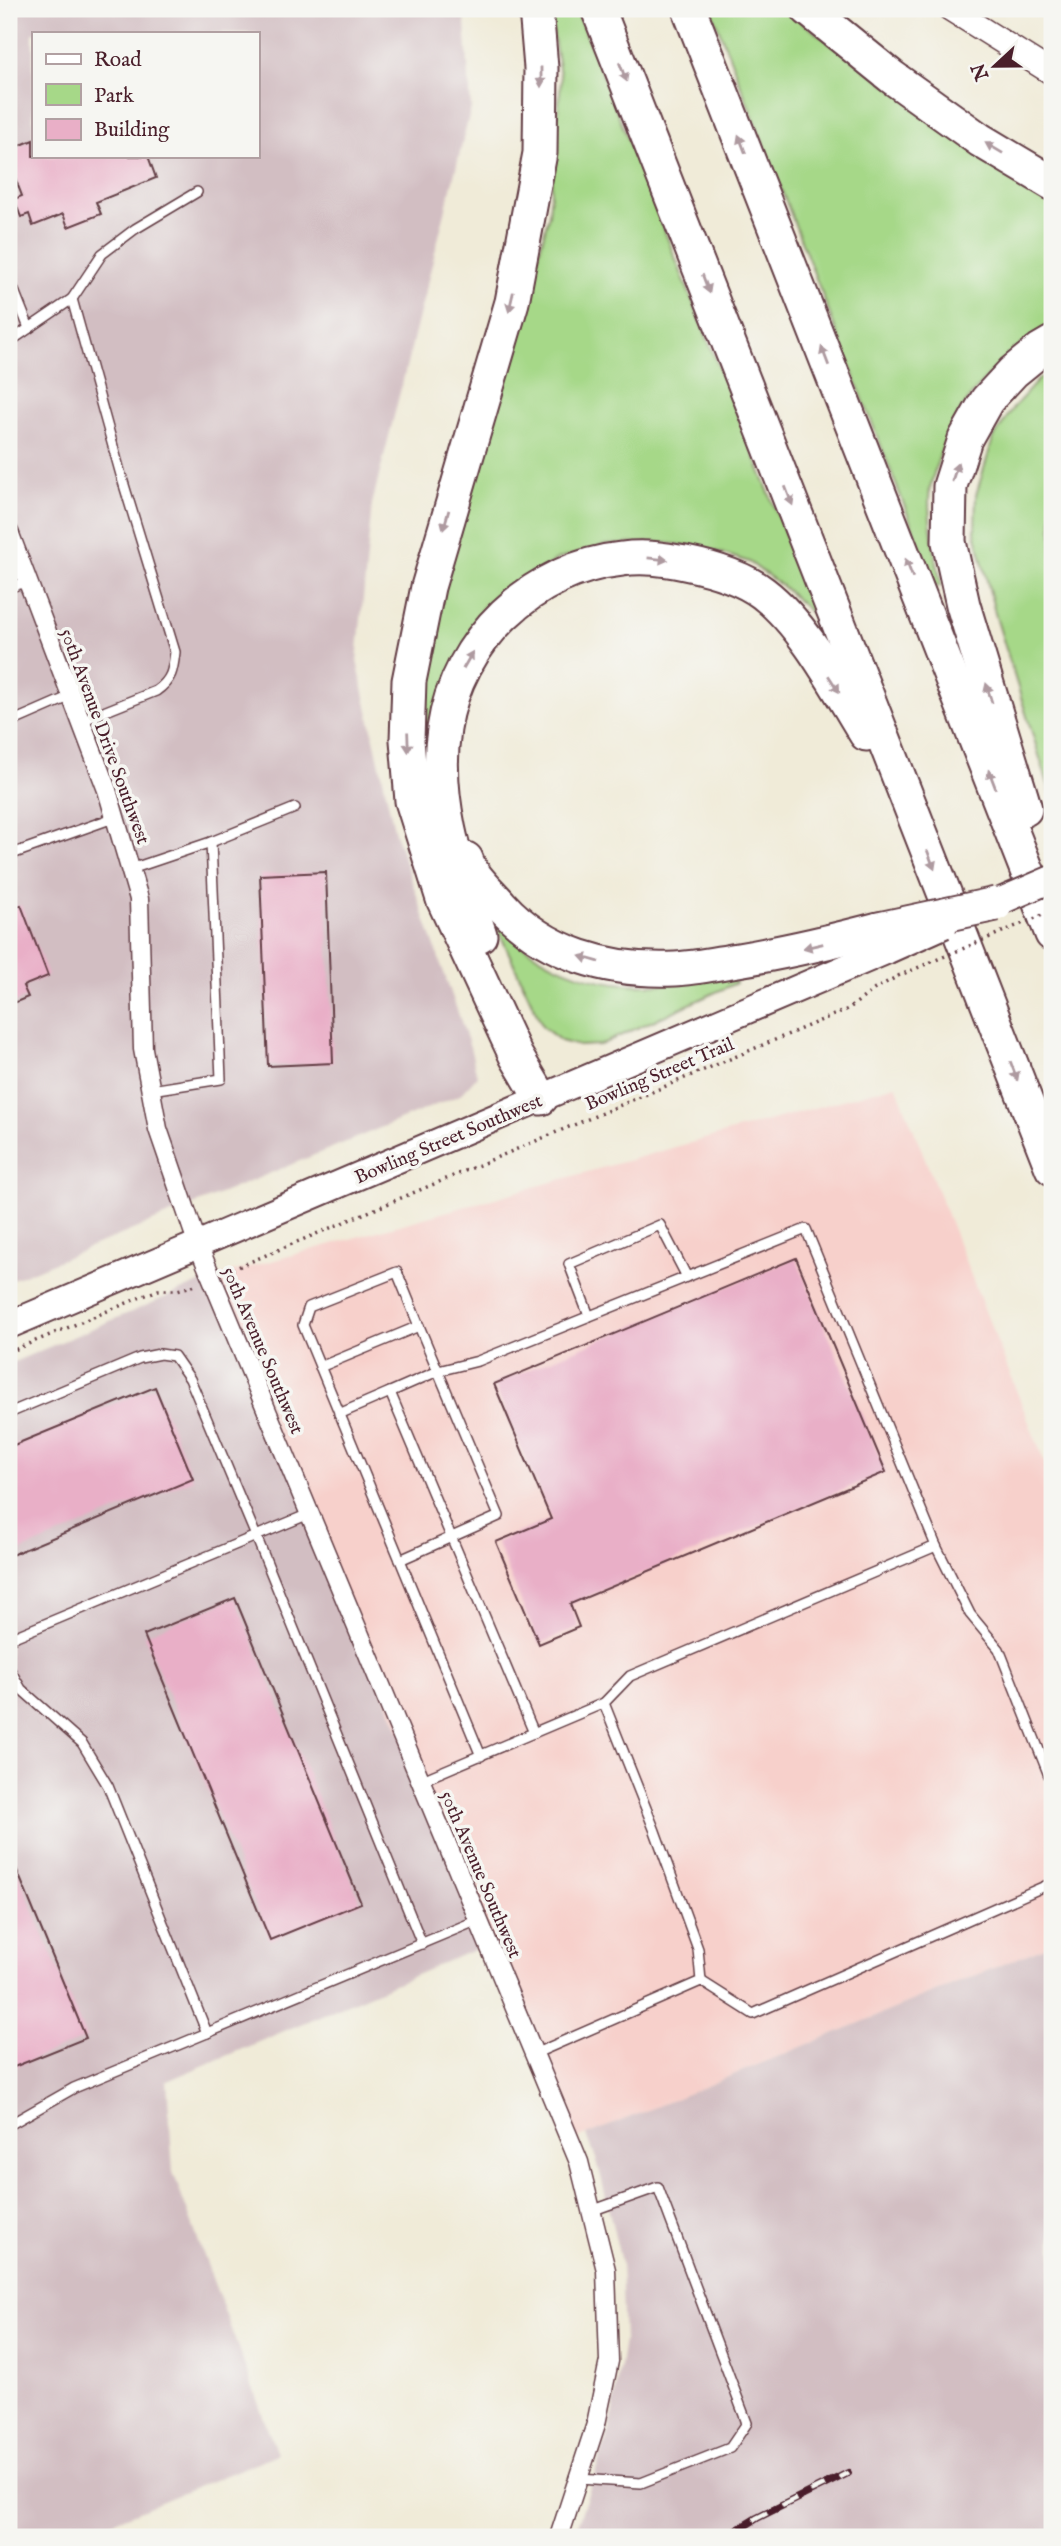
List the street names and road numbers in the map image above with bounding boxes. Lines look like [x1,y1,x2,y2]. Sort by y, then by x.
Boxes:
street label: 50th Avenue Drive Southwest [54,625,155,848]
street label: Bowling Street Trail [582,1032,738,1117]
street label: Bowling Street Southwest [351,1089,547,1190]
street label: 50th Avenue Southwest [216,1263,308,1439]
street label: 50th Avenue Southwest [434,1787,526,1963]

